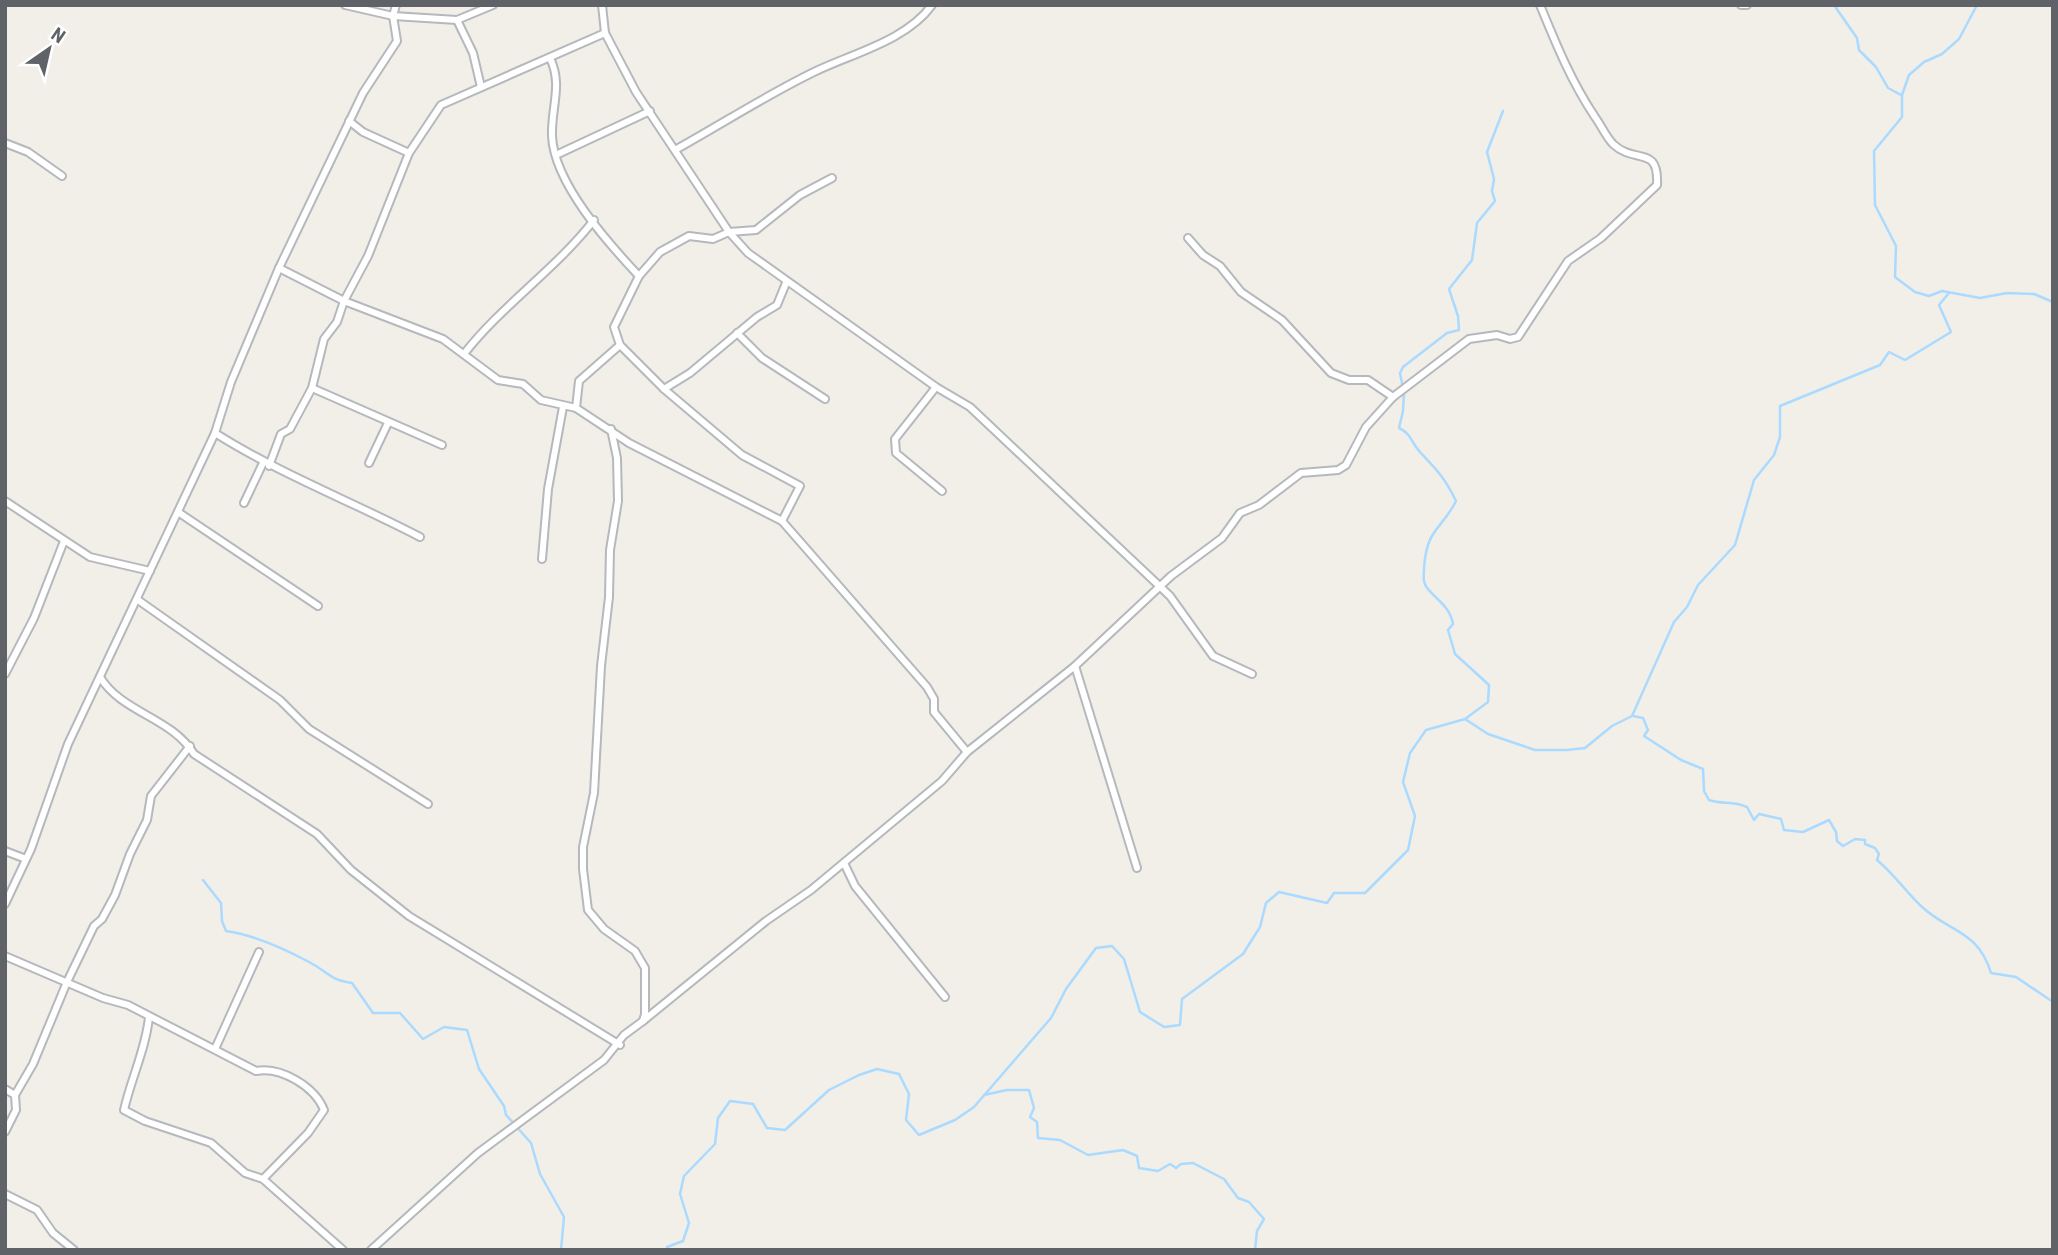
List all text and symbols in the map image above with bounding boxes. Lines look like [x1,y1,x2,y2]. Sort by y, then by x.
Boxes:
north arrow [14,14,84,84]
text: N [47,23,69,48]

